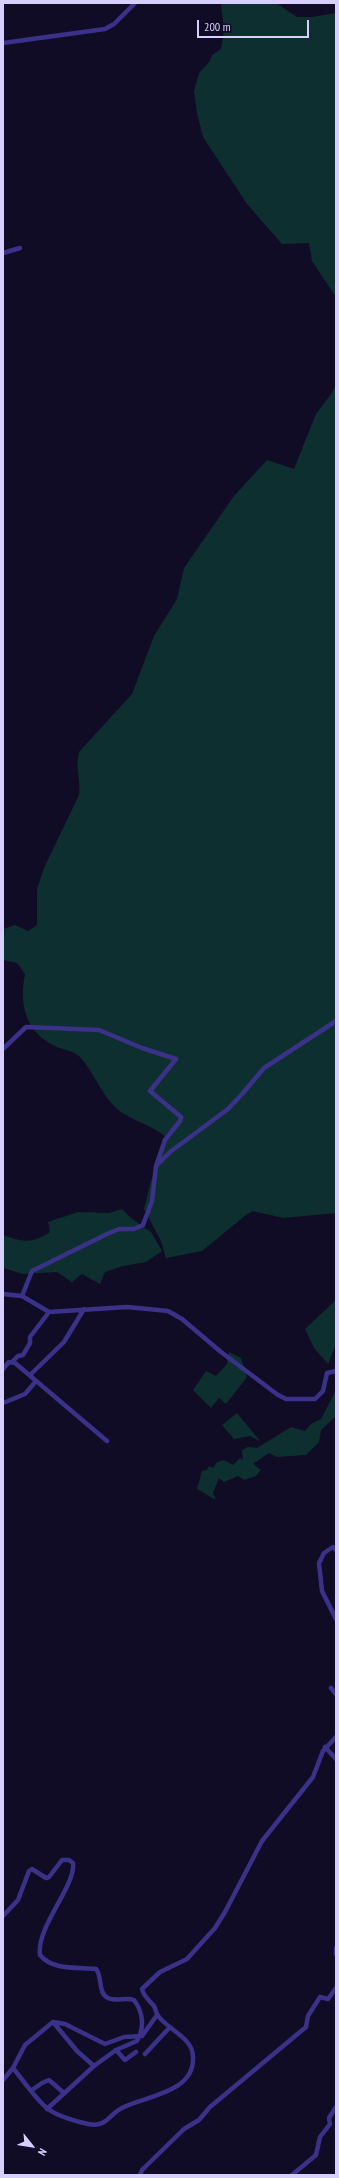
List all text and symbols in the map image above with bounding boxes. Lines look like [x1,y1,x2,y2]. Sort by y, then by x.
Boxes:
scale bar [199,12,311,38]
text: 200 m [204,19,231,34]
north arrow [12,2126,52,2166]
text: N [35,2146,50,2158]

